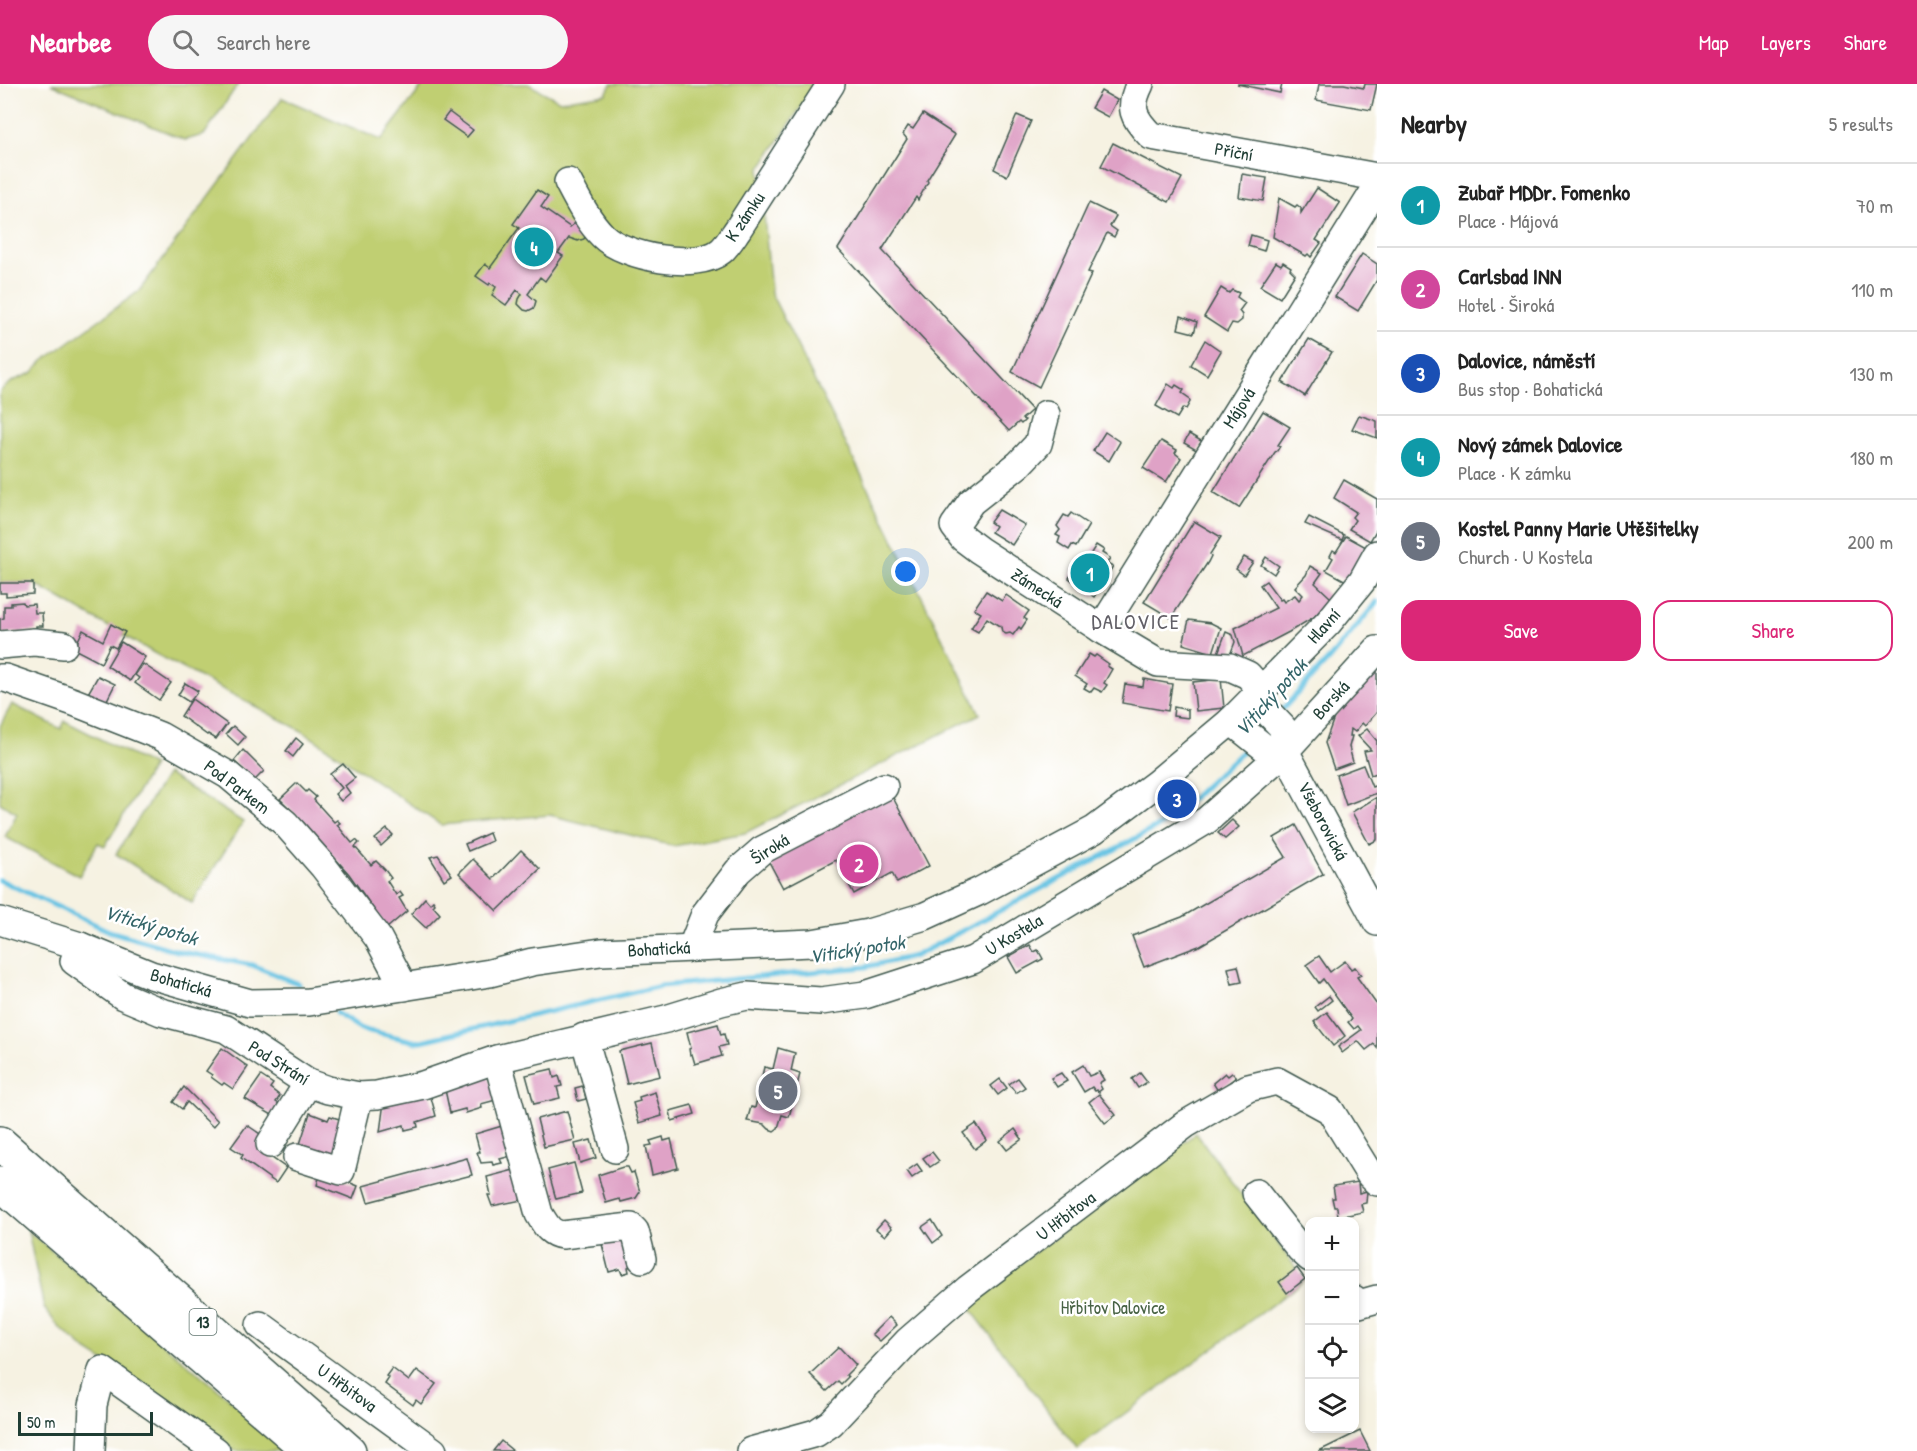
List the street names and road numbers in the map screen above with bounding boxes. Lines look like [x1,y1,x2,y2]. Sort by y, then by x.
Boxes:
street label: Příční [1213,136,1255,167]
street label: K zámku [719,187,770,247]
street label: Májová [1216,383,1261,433]
street label: Zámecká [1007,562,1068,614]
street label: Hlavní [1301,603,1346,649]
street label: Borská [1306,675,1355,725]
street label: Pod Parkem [199,754,275,820]
street label: Všeborovická [1292,777,1355,865]
street label: Široká [746,827,794,870]
street label: U Kostela [980,908,1047,961]
street label: Bohatická [627,934,691,963]
street label: Bohatická [148,962,215,1003]
street label: Pod Strání [244,1034,315,1091]
street label: U Hřbitova [1031,1185,1101,1246]
road number: 13 [190,1309,216,1335]
street label: U Hřbitova [312,1357,382,1418]

